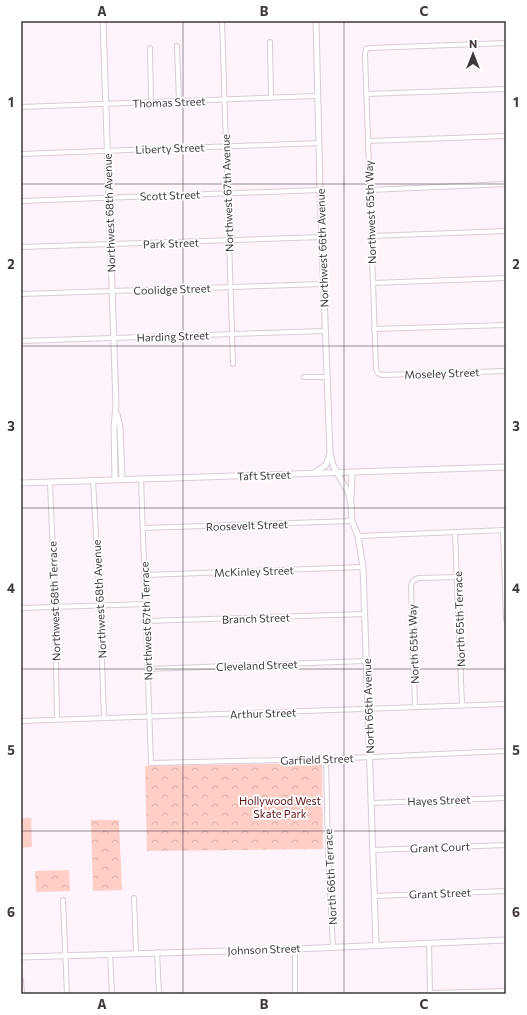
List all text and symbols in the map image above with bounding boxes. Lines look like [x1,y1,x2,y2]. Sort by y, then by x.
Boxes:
text: A [97,3,107,19]
text: B [260,3,269,19]
text: C [420,3,429,19]
north arrow [453,34,493,74]
text: N [469,37,477,50]
text: 1 [8,94,14,110]
street label: Thomas Street [132,94,206,110]
text: 1 [513,94,519,110]
street label: Northwest 67th Avenue [218,134,236,252]
street label: Liberty Street [135,140,205,156]
street label: Northwest 68th Avenue [100,153,118,273]
street label: Northwest 65th Way [362,160,378,264]
street label: Scott Street [139,187,201,203]
street label: Northwest 66th Avenue [313,188,331,308]
street label: Park Street [143,236,200,250]
text: 2 [7,256,15,272]
text: 2 [512,256,520,272]
street label: Coolidge Street [133,281,211,297]
street label: Harding Street [136,328,210,344]
street label: Moseley Street [404,365,480,381]
text: 3 [7,418,15,434]
text: 3 [512,418,520,434]
street label: Taft Street [237,468,292,482]
street label: Roosevelt Street [206,517,289,533]
street label: Northwest 68th Avenue [89,539,109,659]
street label: Northwest 68th Terrace [45,541,63,661]
street label: Northwest 67th Terrace [137,561,155,681]
street label: McKinley Street [214,563,295,579]
street label: North 65th Terrace [451,571,467,667]
text: 4 [7,580,15,596]
text: 4 [512,580,520,596]
street label: North 65th Way [405,603,421,684]
street label: Branch Street [222,610,291,626]
street label: Cleveland Street [216,657,299,673]
street label: North 66th Avenue [360,658,376,754]
street label: Arthur Street [230,705,297,721]
text: 5 [7,742,15,758]
text: 5 [512,742,520,758]
street label: Garfield Street [280,751,354,767]
street label: Hayes Street [407,792,471,808]
park label: Hollywood West Skate Park [239,794,322,820]
street label: North 66th Terrace [321,828,339,925]
street label: Grant Court [410,839,471,855]
street label: Grant Street [409,885,472,901]
text: 6 [7,904,15,920]
text: 6 [512,904,520,920]
street label: Johnson Street [227,941,301,958]
text: A [97,996,107,1012]
text: B [260,996,269,1012]
text: C [420,996,429,1012]

